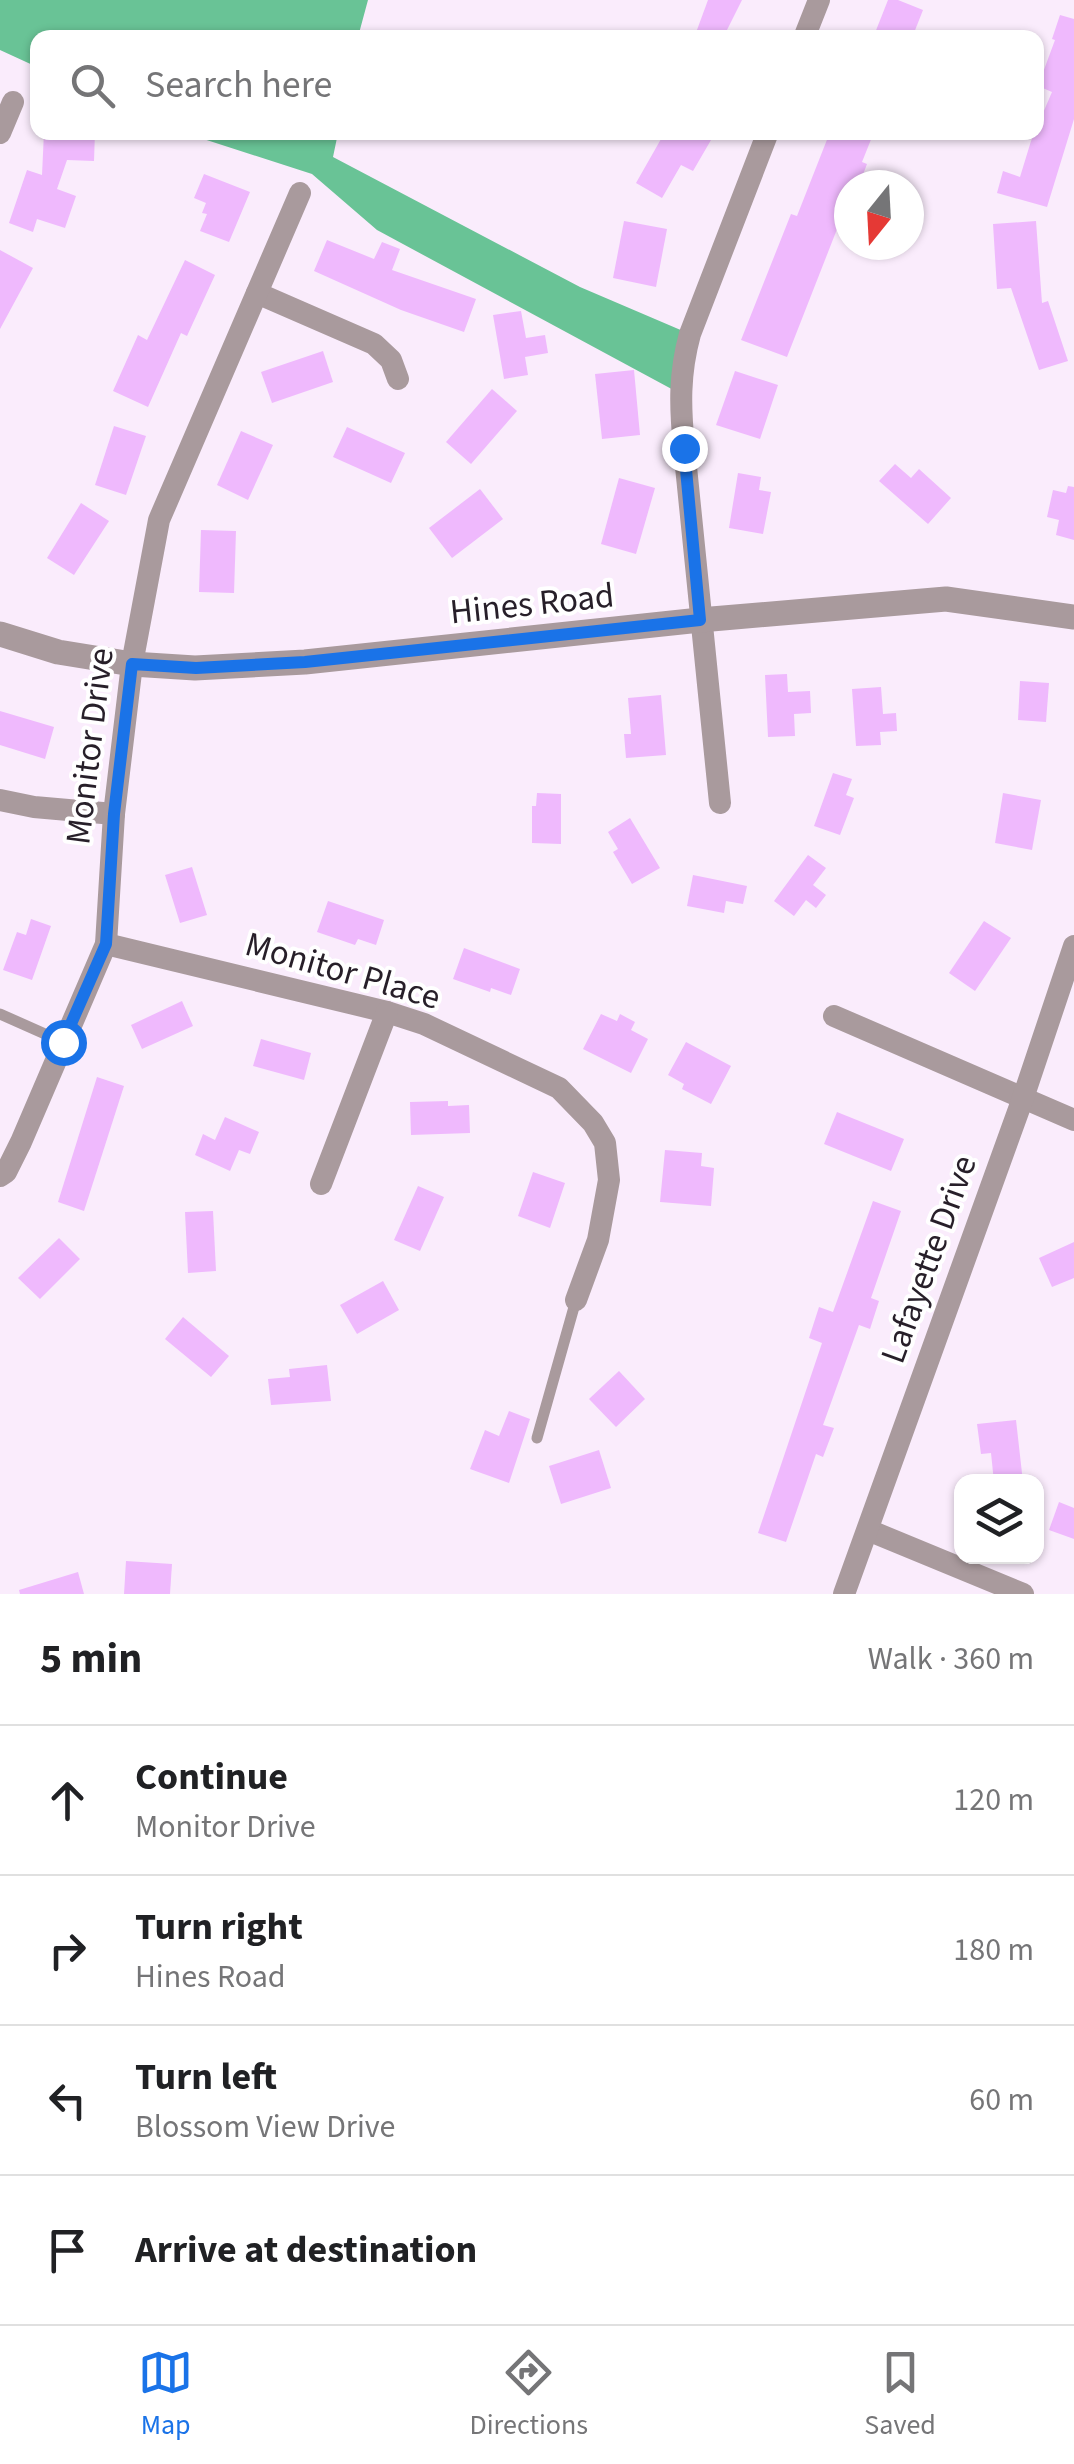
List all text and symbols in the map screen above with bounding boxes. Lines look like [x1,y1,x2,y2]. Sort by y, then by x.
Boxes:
search box [30,30,1044,140]
icon: search [65,58,120,113]
text: Search here [145,58,332,112]
north arrow [834,170,924,260]
route end [662,426,708,472]
street label: Hines Road [448,571,617,637]
street label: Monitor Drive [53,645,127,847]
street label: Monitor Place [239,919,446,1023]
route start [41,1020,87,1066]
street label: Lafayette Drive [868,1148,990,1370]
map controls [954,1474,1044,1564]
button: layers [954,1474,1044,1564]
text: 5 min [40,1629,142,1689]
text: Walk · 360 m [868,1636,1034,1682]
text: Continue [135,1750,288,1804]
icon: ahead [40,1773,95,1828]
text: 120 m [953,1777,1034,1823]
text: Monitor Drive [135,1804,316,1850]
text: Turn right [135,1900,303,1954]
icon: right [40,1923,95,1978]
text: 180 m [953,1927,1034,1973]
text: Hines Road [135,1954,286,2000]
text: Turn left [135,2050,277,2104]
icon: left [40,2073,95,2128]
text: 60 m [969,2077,1034,2123]
text: Blossom View Drive [135,2104,396,2150]
icon: arrive [40,2223,95,2278]
text: Arrive at destination [135,2223,477,2277]
tab: Map [138,2345,193,2445]
tab: Directions [470,2345,588,2445]
tab: Saved [864,2345,936,2445]

